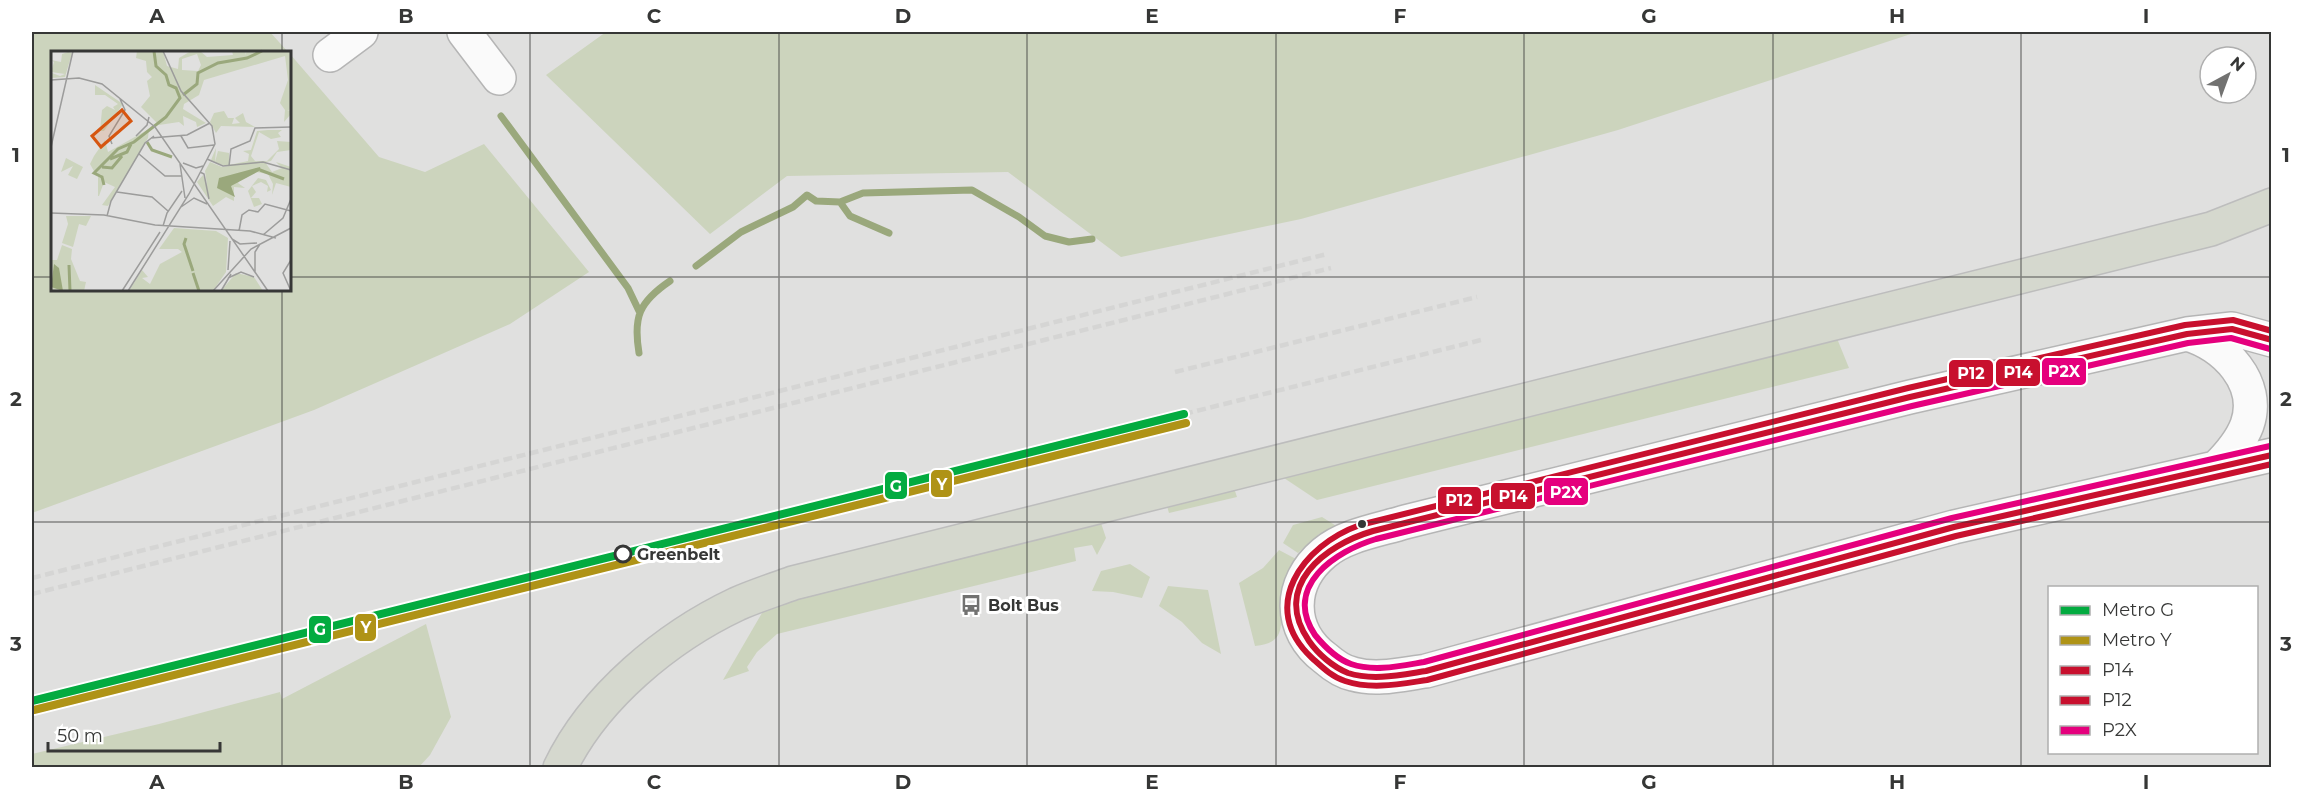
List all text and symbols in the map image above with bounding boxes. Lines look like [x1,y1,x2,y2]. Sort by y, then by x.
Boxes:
text: A [148,4,165,28]
text: B [398,4,414,28]
text: C [647,4,662,28]
text: D [895,4,911,28]
text: E [1145,4,1159,28]
text: F [1394,4,1407,28]
text: G [1641,4,1657,28]
text: H [1889,4,1905,28]
text: I [2143,4,2149,28]
north arrow [2198,45,2258,105]
inset map [51,51,291,291]
text: N [2226,53,2249,75]
text: 1 [12,143,20,167]
text: 1 [2282,143,2290,167]
line badge: P2X [2041,357,2087,386]
line badge: P14 [1995,358,2041,387]
line badge: P12 [1948,359,1994,388]
text: P2X [2048,362,2081,381]
text: P14 [2003,363,2033,382]
text: P12 [1957,364,1985,383]
text: 2 [10,387,22,411]
text: 2 [2280,387,2292,411]
line badge: Y [930,469,953,498]
line badge: G [884,471,908,500]
text: Y [936,475,949,494]
text: G [890,477,902,496]
line badge: P2X [1543,477,1589,506]
line badge: P14 [1490,482,1536,510]
text: P2X [1550,483,1583,502]
line badge: P12 [1437,486,1482,515]
text: P14 [1498,487,1528,506]
text: P12 [1445,491,1473,510]
unlabelled marker [1356,518,1368,530]
marker: Greenbelt [614,545,632,563]
place label: Greenbelt [637,545,720,564]
legend [2048,586,2258,754]
bus stop icon: Bolt Bus [959,593,983,617]
place label: Bolt Bus [988,596,1059,615]
text: Metro G [2102,599,2174,621]
line badge: Y [354,613,377,642]
line badge: G [308,615,332,644]
text: Y [360,618,373,637]
text: G [314,620,326,639]
text: Metro Y [2102,629,2172,651]
text: 3 [9,632,22,656]
text: 3 [2279,632,2292,656]
text: P14 [2102,659,2133,681]
text: P12 [2102,689,2132,711]
scale bar [48,715,220,753]
text: P2X [2102,719,2137,741]
text: 50 m [57,725,103,747]
text: A [148,770,165,794]
text: B [398,770,414,794]
text: C [647,770,662,794]
text: D [895,770,911,794]
text: E [1145,770,1159,794]
text: F [1394,770,1407,794]
text: G [1641,770,1657,794]
text: H [1889,770,1905,794]
text: I [2143,770,2149,794]

